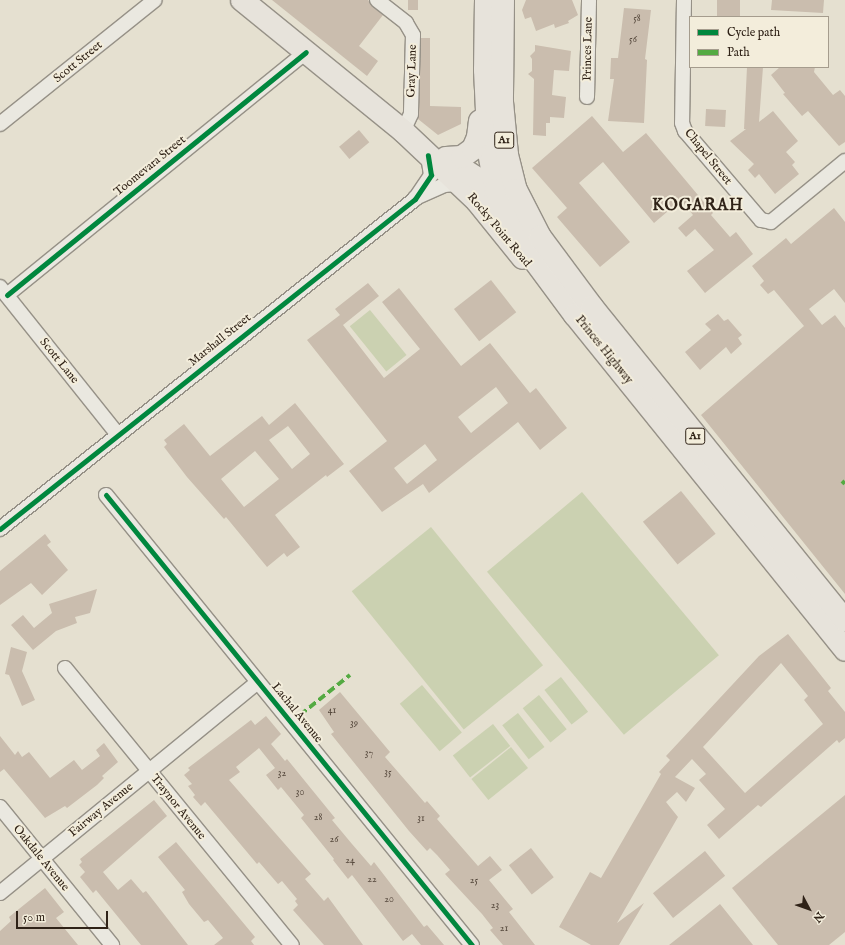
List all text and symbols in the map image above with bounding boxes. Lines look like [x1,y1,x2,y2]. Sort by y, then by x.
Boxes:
house number: 58 [633,13,641,25]
legend [689,16,829,68]
street label: Princes Lane [580,17,596,81]
text: Cycle path [727,25,780,40]
house number: 56 [629,34,637,46]
street label: Scott Street [51,38,105,86]
street label: Gray Lane [404,44,420,98]
text: Path [727,45,750,60]
street label: Chapel Street [681,126,735,188]
road number: A1 [494,131,514,149]
street label: Toomevara Street [111,133,189,199]
street label: Rocky Point Road [464,190,534,270]
district label: KOGARAH [652,196,744,216]
street label: Marshall Street [186,311,254,369]
street label: Princes Highway [572,313,636,387]
street label: Scott Lane [36,335,82,387]
road number: A1 [685,427,705,445]
street label: Lachal Avenue [268,680,326,746]
house number: 41 [328,705,336,717]
house number: 39 [350,718,358,730]
house number: 37 [365,748,373,760]
house number: 35 [384,767,392,779]
house number: 32 [278,768,286,780]
street label: Traynor Avenue [147,771,209,843]
street label: Fairway Avenue [66,780,136,840]
house number: 30 [296,787,304,799]
house number: 28 [314,812,322,824]
house number: 31 [417,813,425,825]
street label: Oakdale Avenue [10,822,72,894]
house number: 26 [330,834,338,846]
house number: 24 [345,855,355,867]
house number: 22 [367,874,377,886]
house number: 25 [470,875,478,887]
north arrow [789,889,829,929]
house number: 20 [384,894,394,906]
house number: 23 [491,900,499,912]
scale bar [18,903,110,929]
text: N [810,909,826,925]
text: 50 m [23,910,45,925]
house number: 21 [500,923,508,935]

